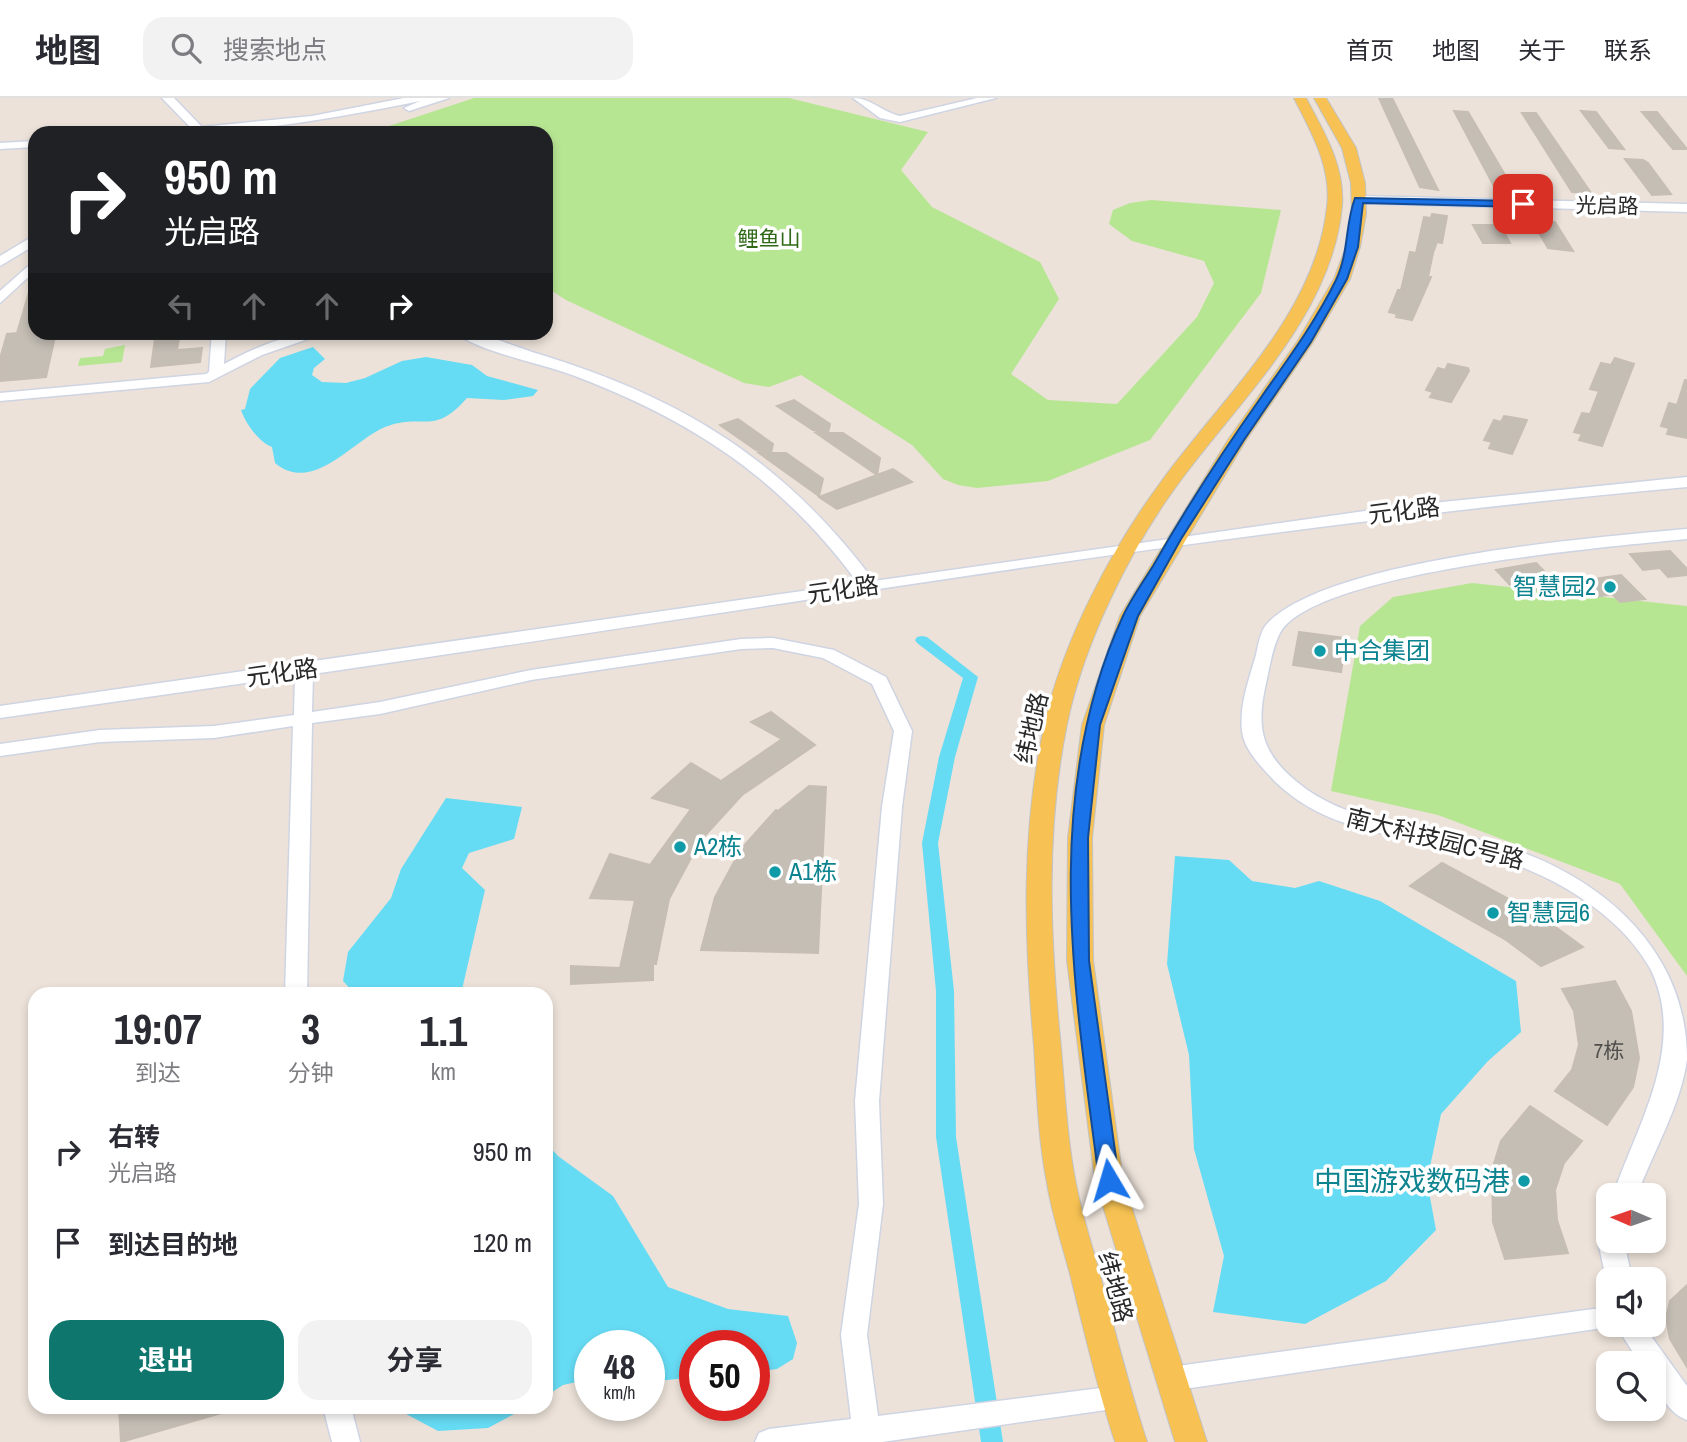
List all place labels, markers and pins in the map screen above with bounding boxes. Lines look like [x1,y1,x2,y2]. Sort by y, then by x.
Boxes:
pin [1493,174,1553,234]
place label: 智慧园2 [1513,570,1596,602]
marker: 智慧园2 [1602,579,1618,595]
place label: 中合集团 [1334,634,1430,666]
marker: 中合集团 [1312,643,1328,659]
place label: A2栋 [693,830,742,862]
marker: A2栋 [672,839,688,855]
place label: A1栋 [788,855,837,887]
marker: A1栋 [767,864,783,880]
place label: 智慧园6 [1507,896,1590,928]
marker: 智慧园6 [1485,905,1501,921]
place label: 中国游戏数码港 [1314,1162,1510,1200]
marker: 中国游戏数码港 [1516,1173,1532,1189]

